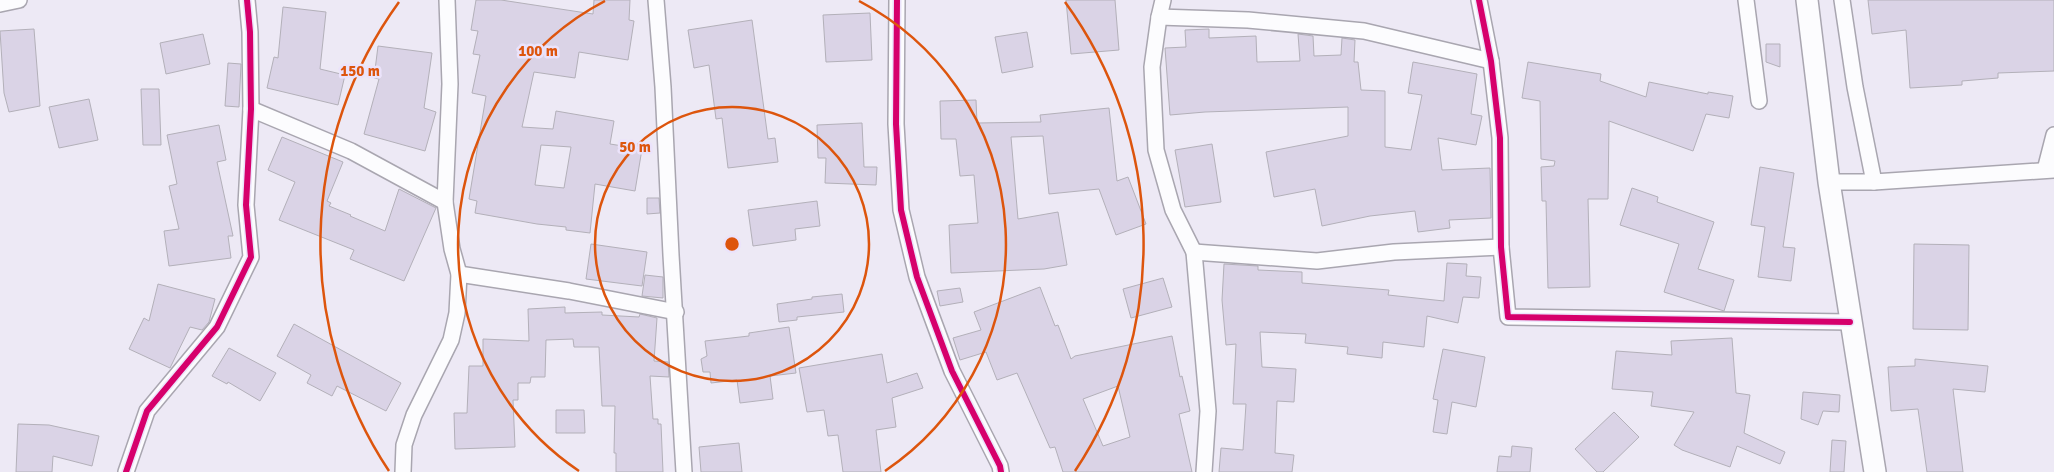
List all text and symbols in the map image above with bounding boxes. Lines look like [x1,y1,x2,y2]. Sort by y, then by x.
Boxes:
text: 100 m [518,42,558,60]
text: 150 m [340,62,380,80]
text: 50 m [619,138,651,156]
centre of rings [723,235,741,253]

